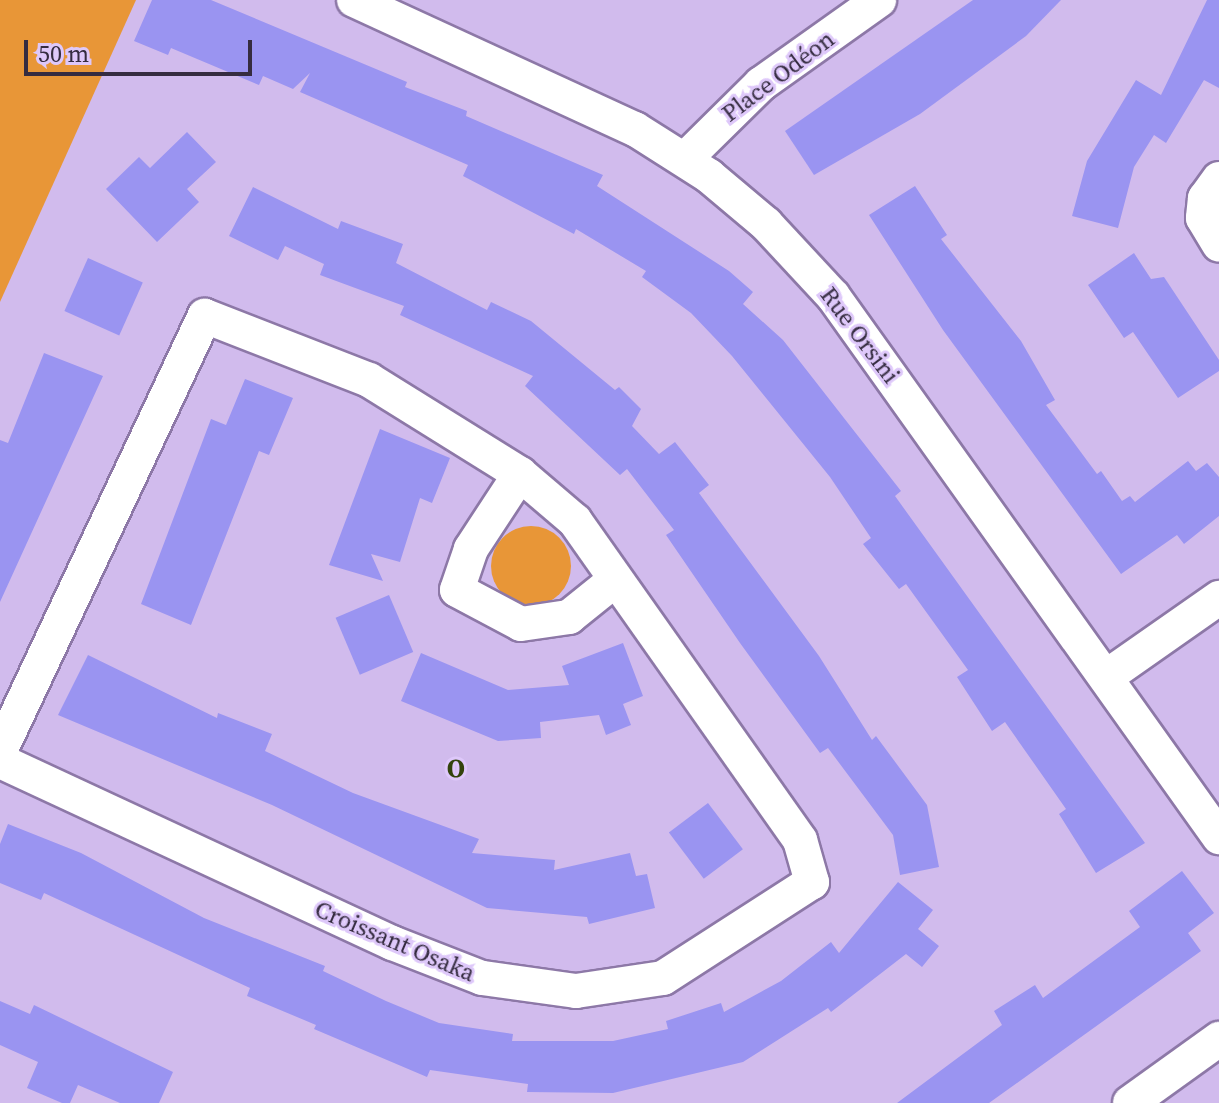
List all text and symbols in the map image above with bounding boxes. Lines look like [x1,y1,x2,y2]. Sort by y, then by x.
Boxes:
scale bar [28,24,256,74]
street label: Place Odéon [716,24,840,128]
text: 50 m [38,37,89,70]
street label: Rue Orsini [814,281,906,389]
district label: O [447,753,465,785]
street label: Croissant Osaka [311,894,479,988]

